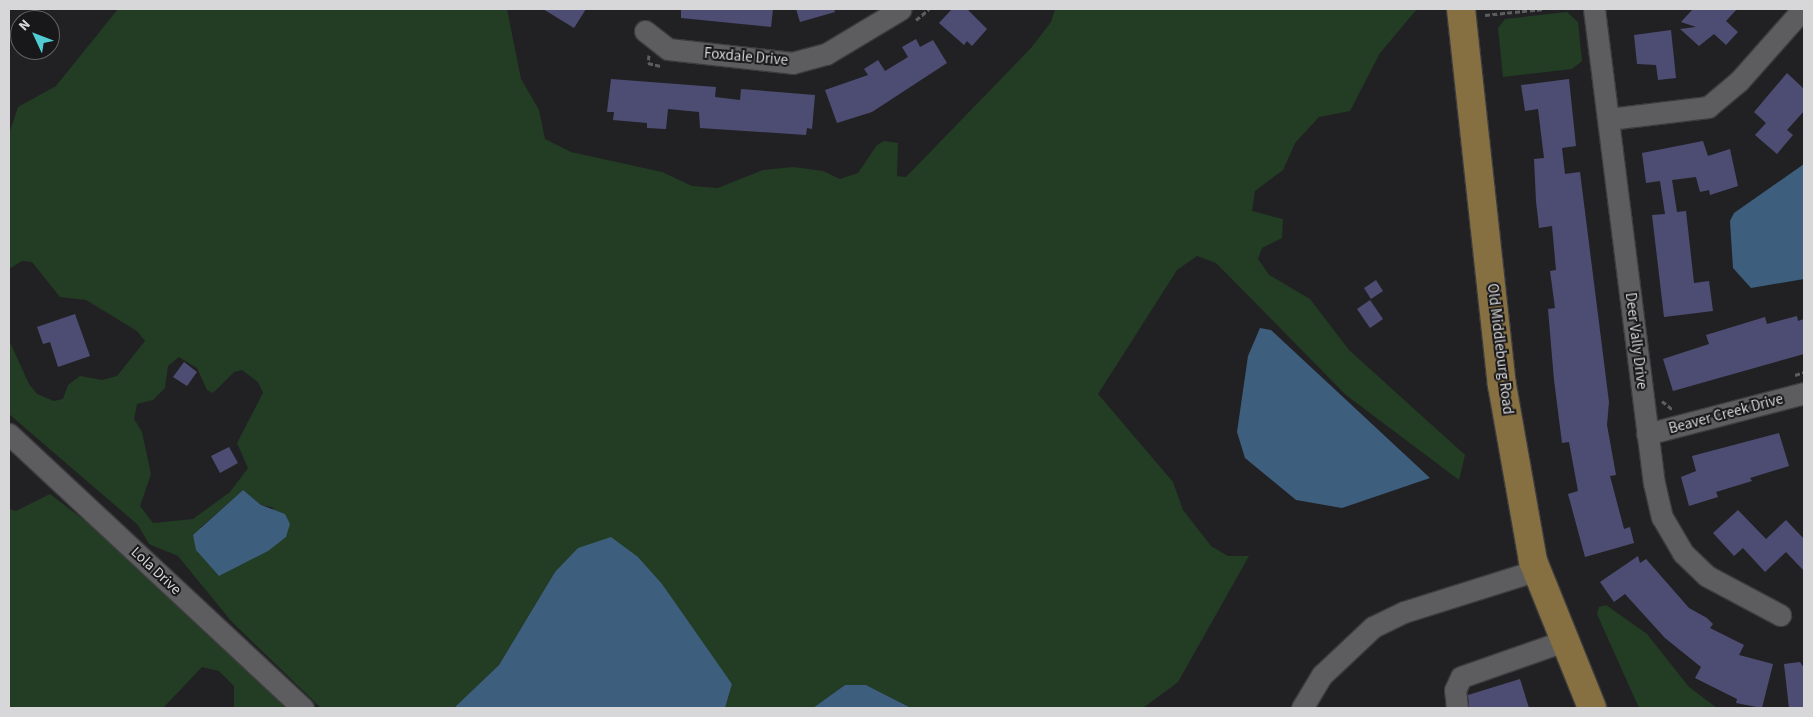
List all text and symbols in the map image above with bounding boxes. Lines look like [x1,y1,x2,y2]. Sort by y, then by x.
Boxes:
north arrow [10,10,60,60]
text: N [14,15,35,36]
street label: Foxdale Drive [703,44,789,70]
street label: Old Middleburg Road [1483,282,1517,416]
street label: Deer Vally Drive [1621,292,1651,390]
street label: Beaver Creek Drive [1667,390,1785,438]
street label: Lola Drive [127,543,185,599]

